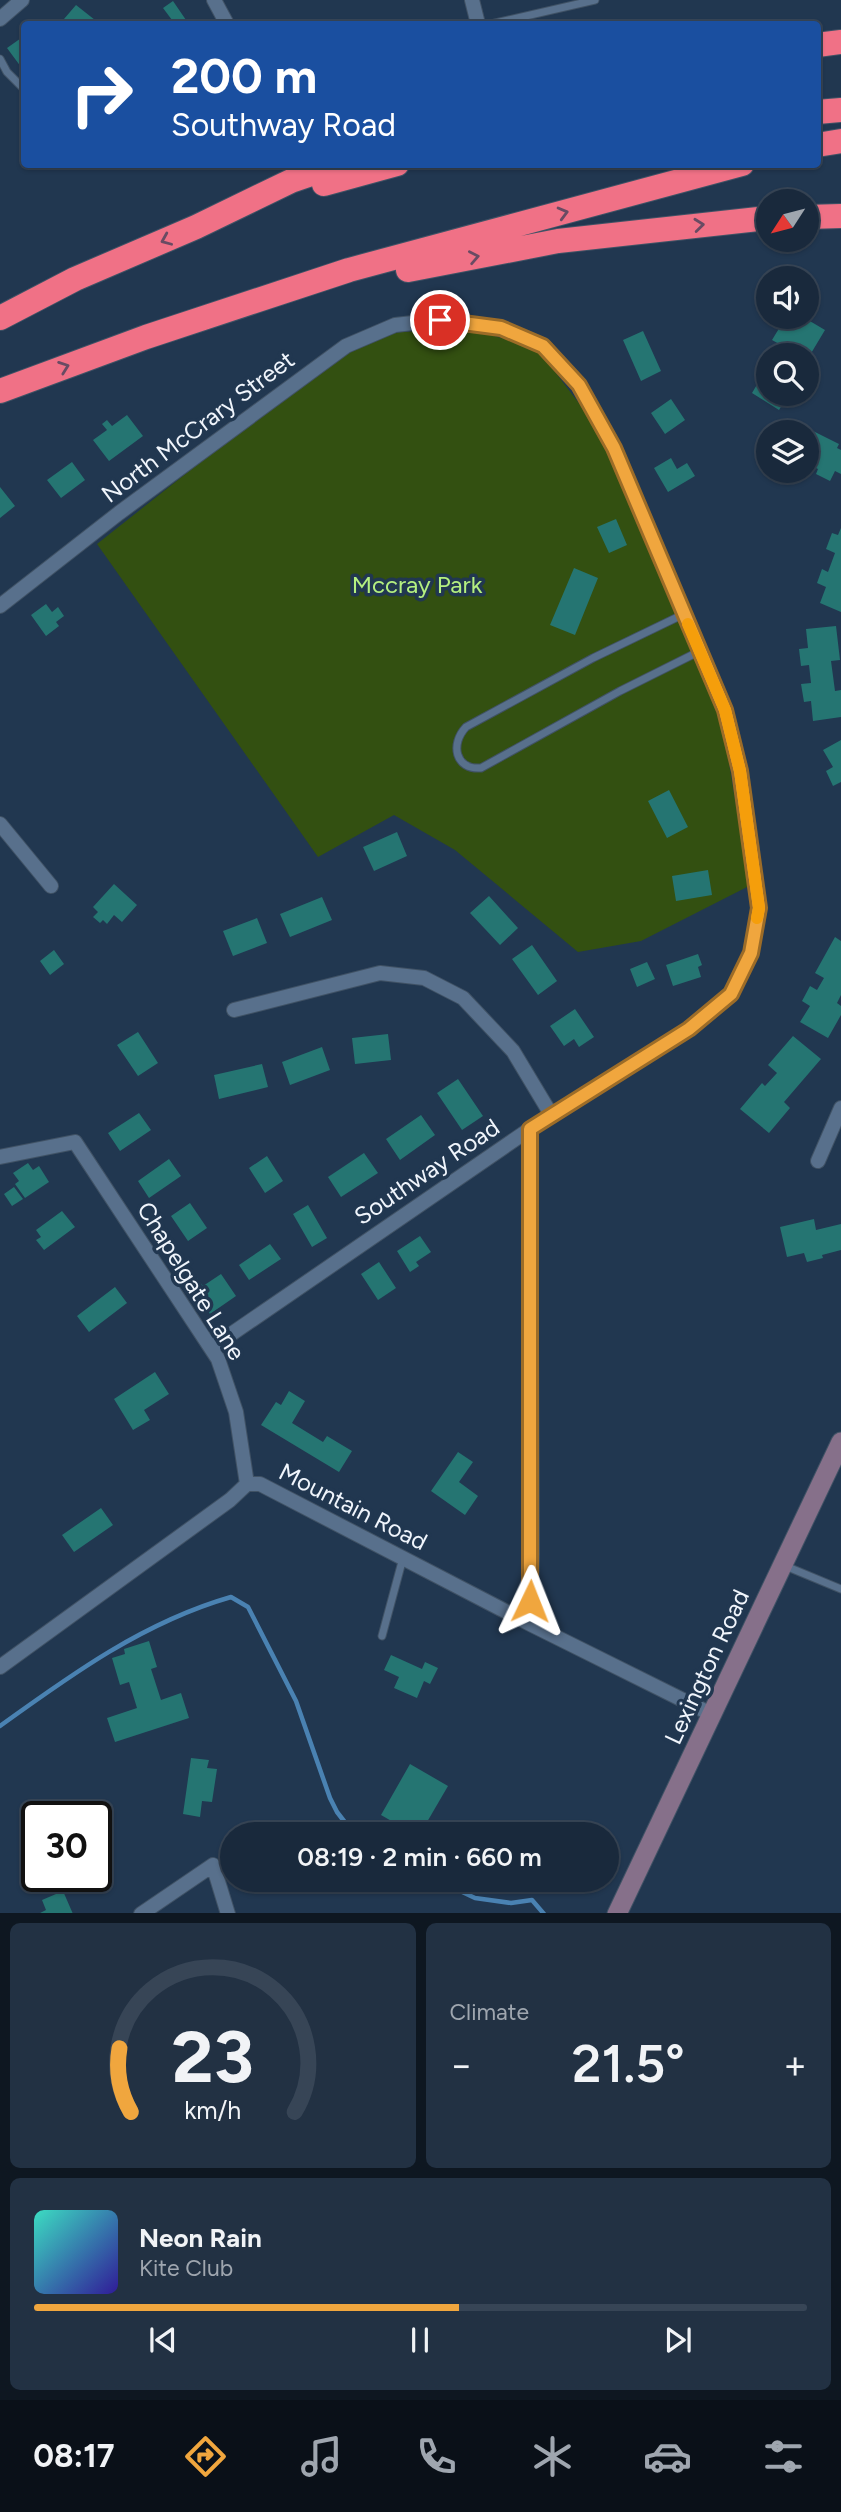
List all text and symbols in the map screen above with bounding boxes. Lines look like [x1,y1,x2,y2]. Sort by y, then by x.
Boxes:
text: 200 m [171,46,317,105]
icon: right [56,49,147,140]
text: Southway Road [171,106,396,144]
north arrow [756,189,819,252]
map controls [756,189,819,483]
one-way arrow [557,206,569,221]
one-way arrow [693,218,705,233]
one-way arrow [161,232,173,246]
one-way arrow [468,251,480,266]
button: sound [756,266,819,329]
pin [410,290,470,350]
icon: arrive [421,301,459,339]
button: search [756,343,819,406]
street label: North McCrary Street [96,345,300,509]
one-way arrow [57,361,69,375]
button: layers [756,420,819,483]
park label: Mccray Park [352,570,483,599]
street label: Southway Road [349,1112,505,1231]
street label: Chapelgate Lane [131,1196,252,1365]
street label: Mountain Road [274,1457,432,1556]
position arrow [493,1564,567,1638]
street label: Lexington Road [658,1585,755,1749]
speed limit sign: 30 [21,1801,112,1892]
text: 08:19 · 2 min · 660 m [297,1841,542,1873]
text: Climate [450,1998,529,2026]
text: 23 [171,2013,254,2100]
text: 21.5° [572,2033,685,2095]
text: − [450,2042,473,2088]
text: + [783,2042,807,2088]
text: km/h [184,2094,241,2124]
text: Neon Rain [139,2222,262,2254]
text: Kite Club [139,2254,233,2282]
icon: previous [144,2321,182,2359]
icon: pause [401,2321,439,2359]
icon: next [659,2321,697,2359]
icon: directions [181,2432,230,2481]
icon: music [297,2432,346,2481]
icon: phone [412,2432,461,2481]
icon: climate [528,2432,577,2481]
icon: car [643,2432,692,2481]
icon: filters [759,2432,808,2481]
text: 08:17 [33,2437,115,2475]

